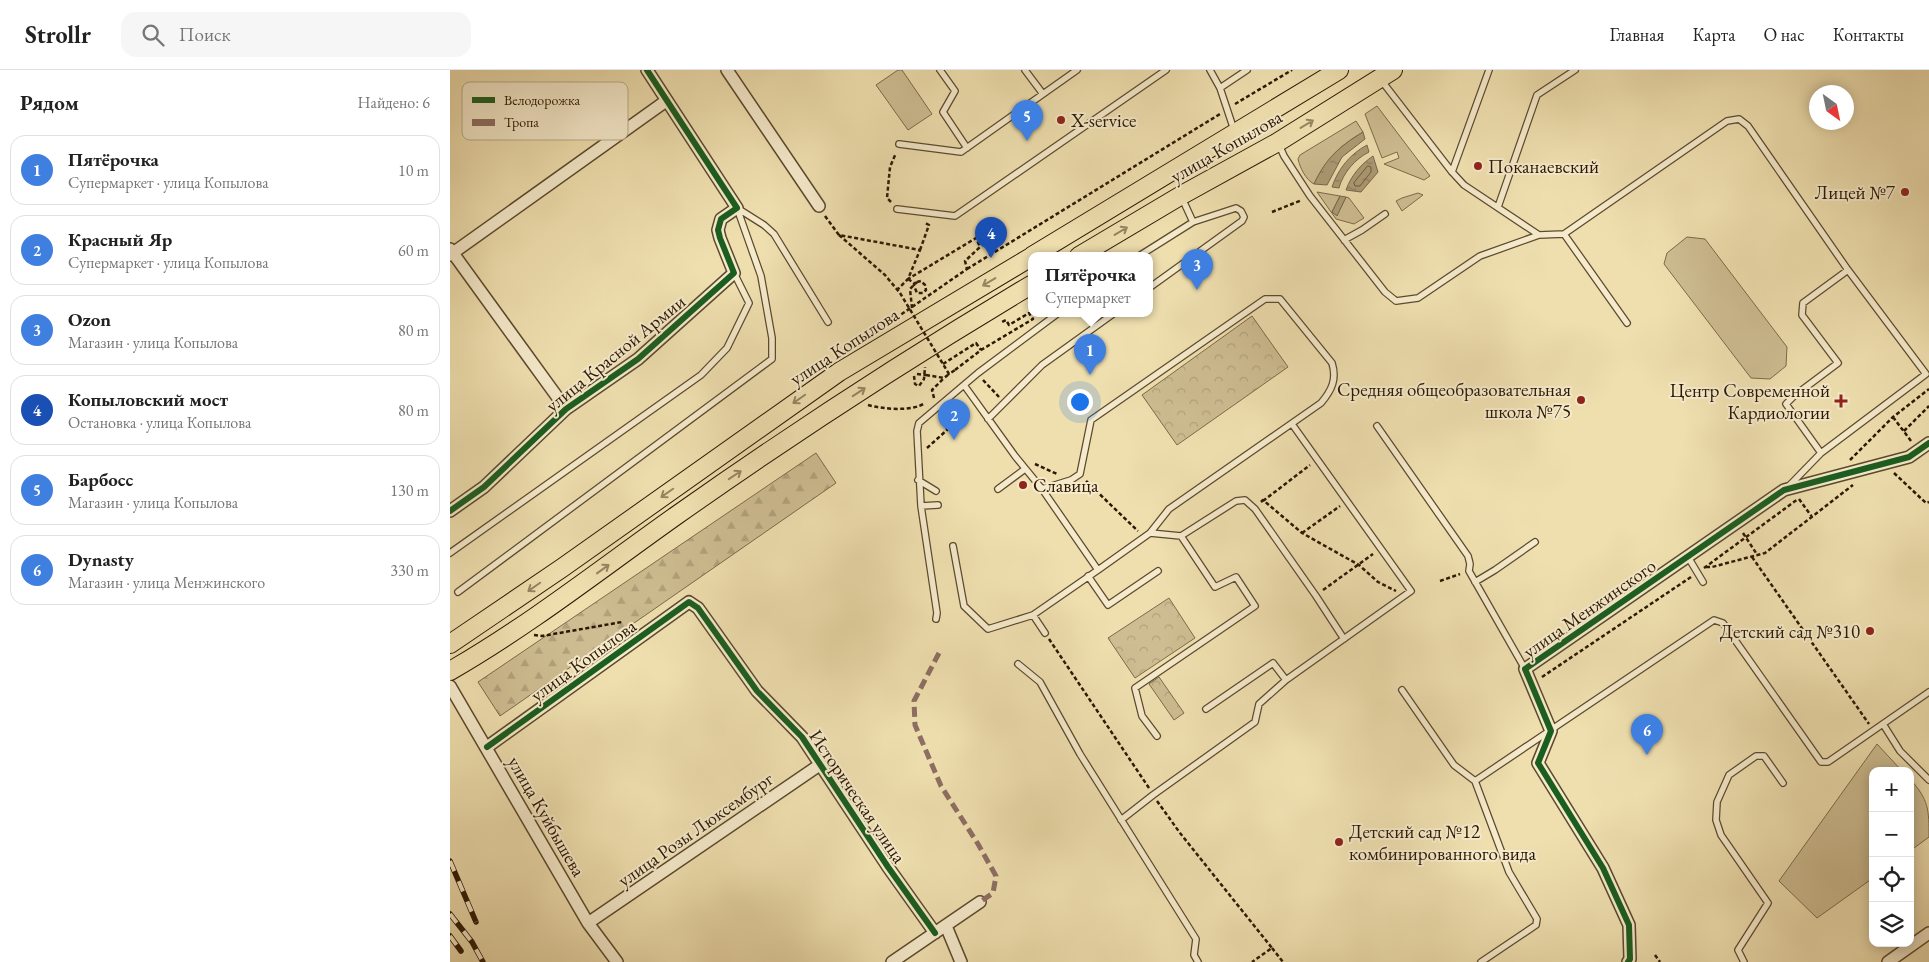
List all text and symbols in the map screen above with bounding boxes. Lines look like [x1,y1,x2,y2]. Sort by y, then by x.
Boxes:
search box [121,12,471,57]
text: Strollr [25,19,91,50]
icon: search [139,21,167,49]
text: Поиск [179,22,231,47]
text: Главная [1610,23,1664,46]
text: Карта [1692,23,1735,46]
text: О нас [1763,23,1805,46]
text: Контакты [1833,23,1904,46]
legend [462,82,628,140]
north arrow [1809,85,1854,130]
text: Рядом [20,89,79,116]
text: Велодорожка [504,91,580,109]
text: Найдено: 6 [358,92,430,113]
pin: 5 [1011,100,1043,141]
street label: улица Копылова [1166,104,1287,189]
place label: X-service [1070,108,1136,133]
text: Тропа [504,113,539,131]
marker: X-service [1055,114,1067,126]
one-way arrow [1300,118,1314,128]
text: Пятёрочка [68,147,159,172]
place label: Поканаевский [1488,154,1599,179]
text: 1 [33,160,41,181]
text: 10 m [398,160,429,181]
marker: Поканаевский [1472,160,1484,172]
text: Супермаркет · улица Копылова [68,172,269,193]
place label: Лицей №7 [1815,180,1896,205]
marker: Лицей №7 [1899,186,1911,198]
pin: 4 [975,217,1007,258]
one-way arrow [1114,226,1128,236]
text: Красный Яр [68,227,172,252]
text: 2 [33,240,41,261]
text: 60 m [398,240,429,261]
pin: 3 [1181,249,1213,290]
text: Супермаркет · улица Копылова [68,252,269,273]
popup [1028,252,1153,317]
text: Пятёрочка [1045,262,1136,287]
one-way arrow [983,277,997,287]
text: Супермаркет [1045,287,1131,308]
street label: улица Красной Армии [540,289,690,418]
street label: улица Копылова [785,302,904,391]
text: Ozon [68,307,111,332]
text: 3 [33,320,41,341]
text: 80 m [398,320,429,341]
text: Магазин · улица Копылова [68,332,238,353]
pin: 1 [1074,334,1106,375]
place label: Средняя общеобразовательная школа №75 [1337,377,1572,424]
place label: Центр Современной Кардиологии [1670,378,1830,425]
text: Копыловский мост [68,387,228,412]
one-way arrow [852,387,866,397]
your location [1067,389,1093,415]
one-way arrow [793,394,807,404]
marker: Средняя общеобразовательная школа №75 [1575,394,1587,406]
marker: Центр Современной Кардиологии [1834,394,1848,408]
pin: 2 [938,399,970,440]
text: 4 [33,400,41,421]
text: 80 m [398,400,429,421]
text: Остановка · улица Копылова [68,412,251,433]
text: Барбосс [68,467,133,492]
one-way arrow [728,470,742,480]
place label: Славица [1033,473,1099,498]
marker: Славица [1017,479,1029,491]
text: 5 [33,480,41,501]
text: 130 m [390,480,429,501]
one-way arrow [660,488,674,498]
text: Магазин · улица Копылова [68,492,238,513]
text: Dynasty [68,547,134,572]
street label: улица Менжинского [1518,553,1661,664]
text: 6 [33,560,41,581]
text: 330 m [390,560,429,581]
one-way arrow [596,563,609,574]
text: Магазин · улица Менжинского [68,572,265,593]
one-way arrow [527,582,541,592]
street label: улица Копылова [525,613,642,707]
place label: Детский сад №310 [1720,619,1860,644]
marker: Детский сад №310 [1864,625,1876,637]
pin: 6 [1631,714,1663,755]
street label: Историческая улица [804,725,912,868]
street label: улица Куйбышева [502,751,591,881]
street label: улица Розы Люксембург [613,766,778,893]
map controls [1869,767,1914,947]
button: + [1869,767,1914,812]
button: − [1869,812,1914,857]
place label: Детский сад №12 комбинированного вида [1349,819,1537,866]
marker: Детский сад №12 комбинированного вида [1333,836,1345,848]
button: locate [1869,857,1914,902]
button: layers [1869,902,1914,947]

